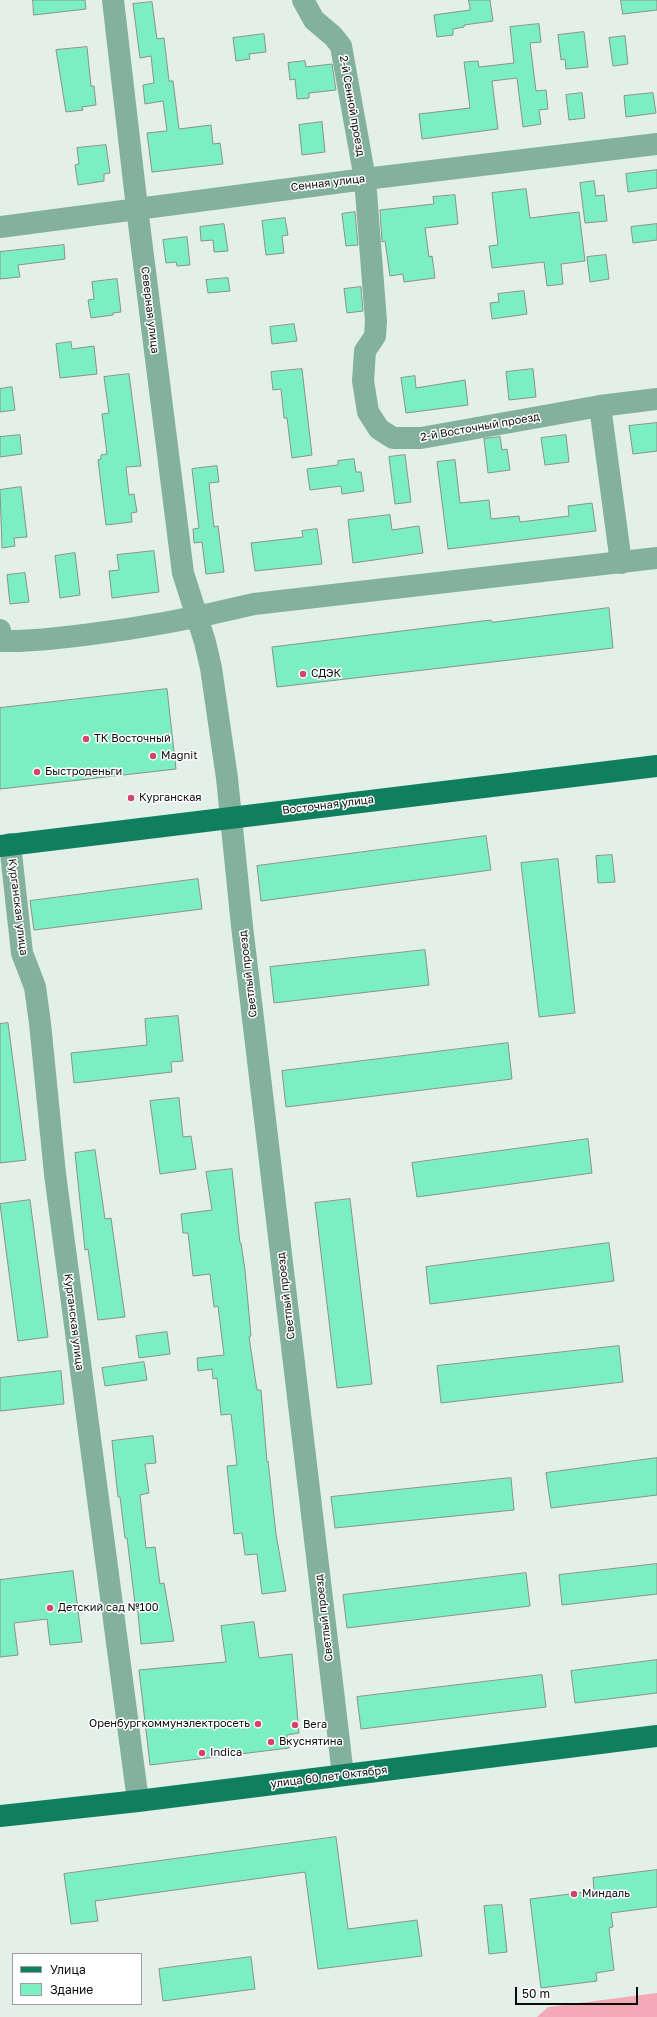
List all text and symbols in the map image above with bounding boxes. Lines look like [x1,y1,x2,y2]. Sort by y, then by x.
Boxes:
street label: 2-й Сенной проезд [337,55,367,157]
street label: Сенная улица [290,172,366,194]
street label: Северная улица [138,266,162,354]
street label: 2-й Восточный проезд [419,410,541,444]
place label: СДЭК [311,667,341,681]
marker: СДЭК [298,669,308,679]
place label: ТК Восточный [94,732,171,746]
marker: ТК Восточный [81,734,91,744]
place label: Magnit [161,749,198,763]
marker: Magnit [148,751,158,761]
place label: Быстроденьги [45,765,122,779]
marker: Быстроденьги [32,767,42,777]
place label: Курганская [139,791,202,805]
marker: Курганская [126,793,136,803]
street label: Восточная улица [281,793,375,817]
street label: Курганская улица [6,858,30,956]
street label: Светлый проезд [236,930,260,1018]
street label: Светлый проезд [274,1252,298,1340]
street label: Курганская улица [62,1273,86,1371]
street label: Светлый проезд [312,1574,336,1662]
place label: Детский сад №100 [58,1601,159,1615]
marker: Детский сад №100 [45,1603,55,1613]
place label: Оренбургкоммунэлектросеть [89,1717,250,1731]
place label: Bera [303,1718,327,1732]
marker: Оренбургкоммунэлектросеть [253,1719,263,1729]
marker: Bera [290,1720,300,1730]
place label: Вкуснятина [279,1735,343,1749]
marker: Вкуснятина [266,1737,276,1747]
place label: Indica [210,1746,242,1760]
marker: Indica [197,1748,207,1758]
street label: улица 60 лет Октября [270,1763,388,1791]
place label: Миндаль [582,1887,630,1901]
marker: Миндаль [569,1889,579,1899]
legend [12,1953,142,2005]
text: Улица [50,1962,86,1977]
scale bar [517,1979,640,2005]
text: Здание [50,1982,93,1997]
text: 50 m [522,1986,550,2001]

